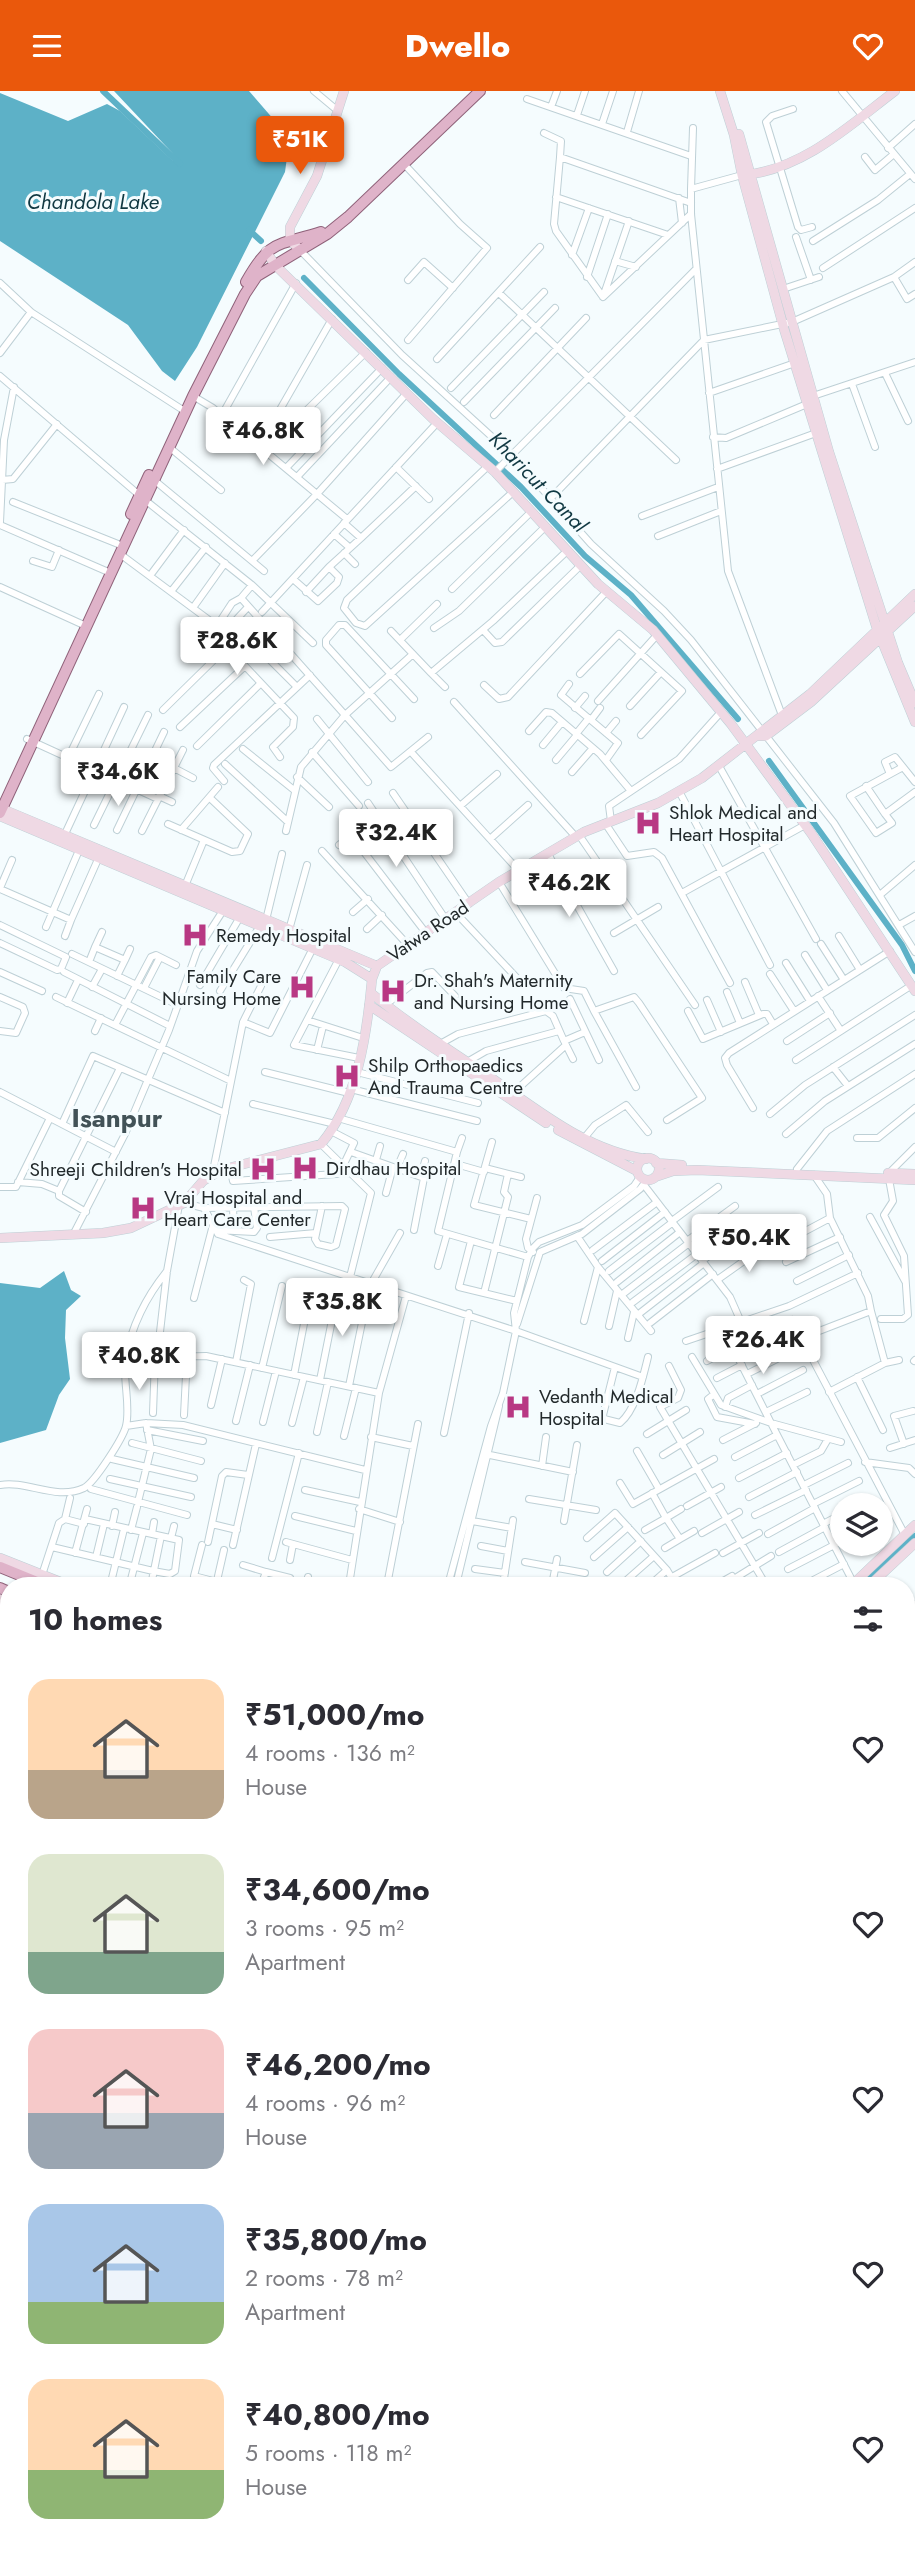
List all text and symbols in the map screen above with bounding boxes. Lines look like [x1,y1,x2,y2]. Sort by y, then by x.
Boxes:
text: Dwello [405,23,510,69]
icon: menu [28,27,66,65]
icon: heart [849,27,887,65]
pin: ₹51K [259,116,341,176]
text: ₹51K [272,122,328,156]
water label: Chandola Lake [27,187,160,217]
pin: ₹46.8K [206,407,320,467]
text: ₹46.8K [222,413,304,447]
water label: Kharicut Canal [482,425,595,540]
pin: ₹28.6K [180,617,294,677]
text: ₹28.6K [196,623,278,657]
pin: ₹34.6K [61,749,175,808]
text: ₹34.6K [77,754,159,788]
place label: Shlok Medical and Heart Hospital [669,799,817,848]
hospital icon: Shlok Medical and Heart Hospital [633,808,663,838]
pin: ₹32.4K [339,809,453,869]
text: ₹32.4K [355,815,437,849]
pin: ₹46.2K [512,859,626,919]
text: ₹46.2K [527,865,611,899]
street label: Vatwa Road [382,894,474,968]
hospital icon: Remedy Hospital [180,920,210,950]
place label: Remedy Hospital [216,922,351,949]
place label: Family Care Nursing Home [162,963,281,1012]
place label: Dr. Shah's Maternity and Nursing Home [414,967,573,1016]
hospital icon: Family Care Nursing Home [287,972,317,1002]
hospital icon: Dr. Shah's Maternity and Nursing Home [378,976,408,1006]
place label: Shilp Orthopaedics And Trauma Centre [368,1052,523,1101]
hospital icon: Shilp Orthopaedics And Trauma Centre [332,1061,362,1091]
district label: Isanpur [72,1099,163,1137]
hospital icon: Dirdhau Hospital [290,1153,320,1183]
hospital icon: Shreeji Children's Hospital [248,1154,278,1184]
place label: Dirdhau Hospital [326,1155,461,1182]
place label: Shreeji Children's Hospital [30,1156,242,1183]
place label: Vraj Hospital and Heart Care Center [164,1184,311,1233]
hospital icon: Vraj Hospital and Heart Care Center [128,1193,158,1223]
pin: ₹50.4K [692,1215,806,1274]
text: ₹50.4K [708,1220,790,1254]
pin: ₹35.8K [285,1279,399,1338]
text: ₹35.8K [302,1284,382,1318]
pin: ₹26.4K [706,1317,820,1376]
text: ₹26.4K [721,1322,805,1356]
pin: ₹40.8K [82,1333,196,1392]
text: ₹40.8K [98,1338,180,1372]
place label: Vedanth Medical Hospital [539,1383,674,1432]
hospital icon: Vedanth Medical Hospital [503,1392,533,1422]
map controls [830,1493,893,1556]
button: layers [830,1493,893,1556]
text: 10 homes [28,1598,162,1641]
icon: filters [849,1600,887,1638]
text: ₹51,000/mo [245,1693,425,1736]
icon: home [84,1707,168,1791]
icon: heart [849,1730,887,1768]
text: 4 rooms · 136 m² [245,1736,415,1770]
text: House [245,1770,307,1804]
text: ₹34,600/mo [245,1868,430,1911]
icon: home [84,1882,168,1966]
icon: heart [849,1905,887,1943]
text: 3 rooms · 95 m² [245,1911,404,1945]
text: Apartment [245,1945,345,1979]
text: ₹46,200/mo [245,2043,431,2086]
icon: home [84,2057,168,2141]
icon: heart [849,2080,887,2118]
text: 4 rooms · 96 m² [245,2086,405,2120]
text: House [245,2120,307,2154]
text: ₹35,800/mo [245,2218,427,2261]
icon: home [84,2232,168,2316]
icon: heart [849,2255,887,2293]
text: 2 rooms · 78 m² [245,2261,403,2295]
text: Apartment [245,2295,345,2329]
text: ₹40,800/mo [245,2393,430,2436]
icon: home [84,2407,168,2491]
icon: heart [849,2430,887,2468]
text: 5 rooms · 118 m² [245,2436,412,2470]
text: House [245,2470,307,2504]

